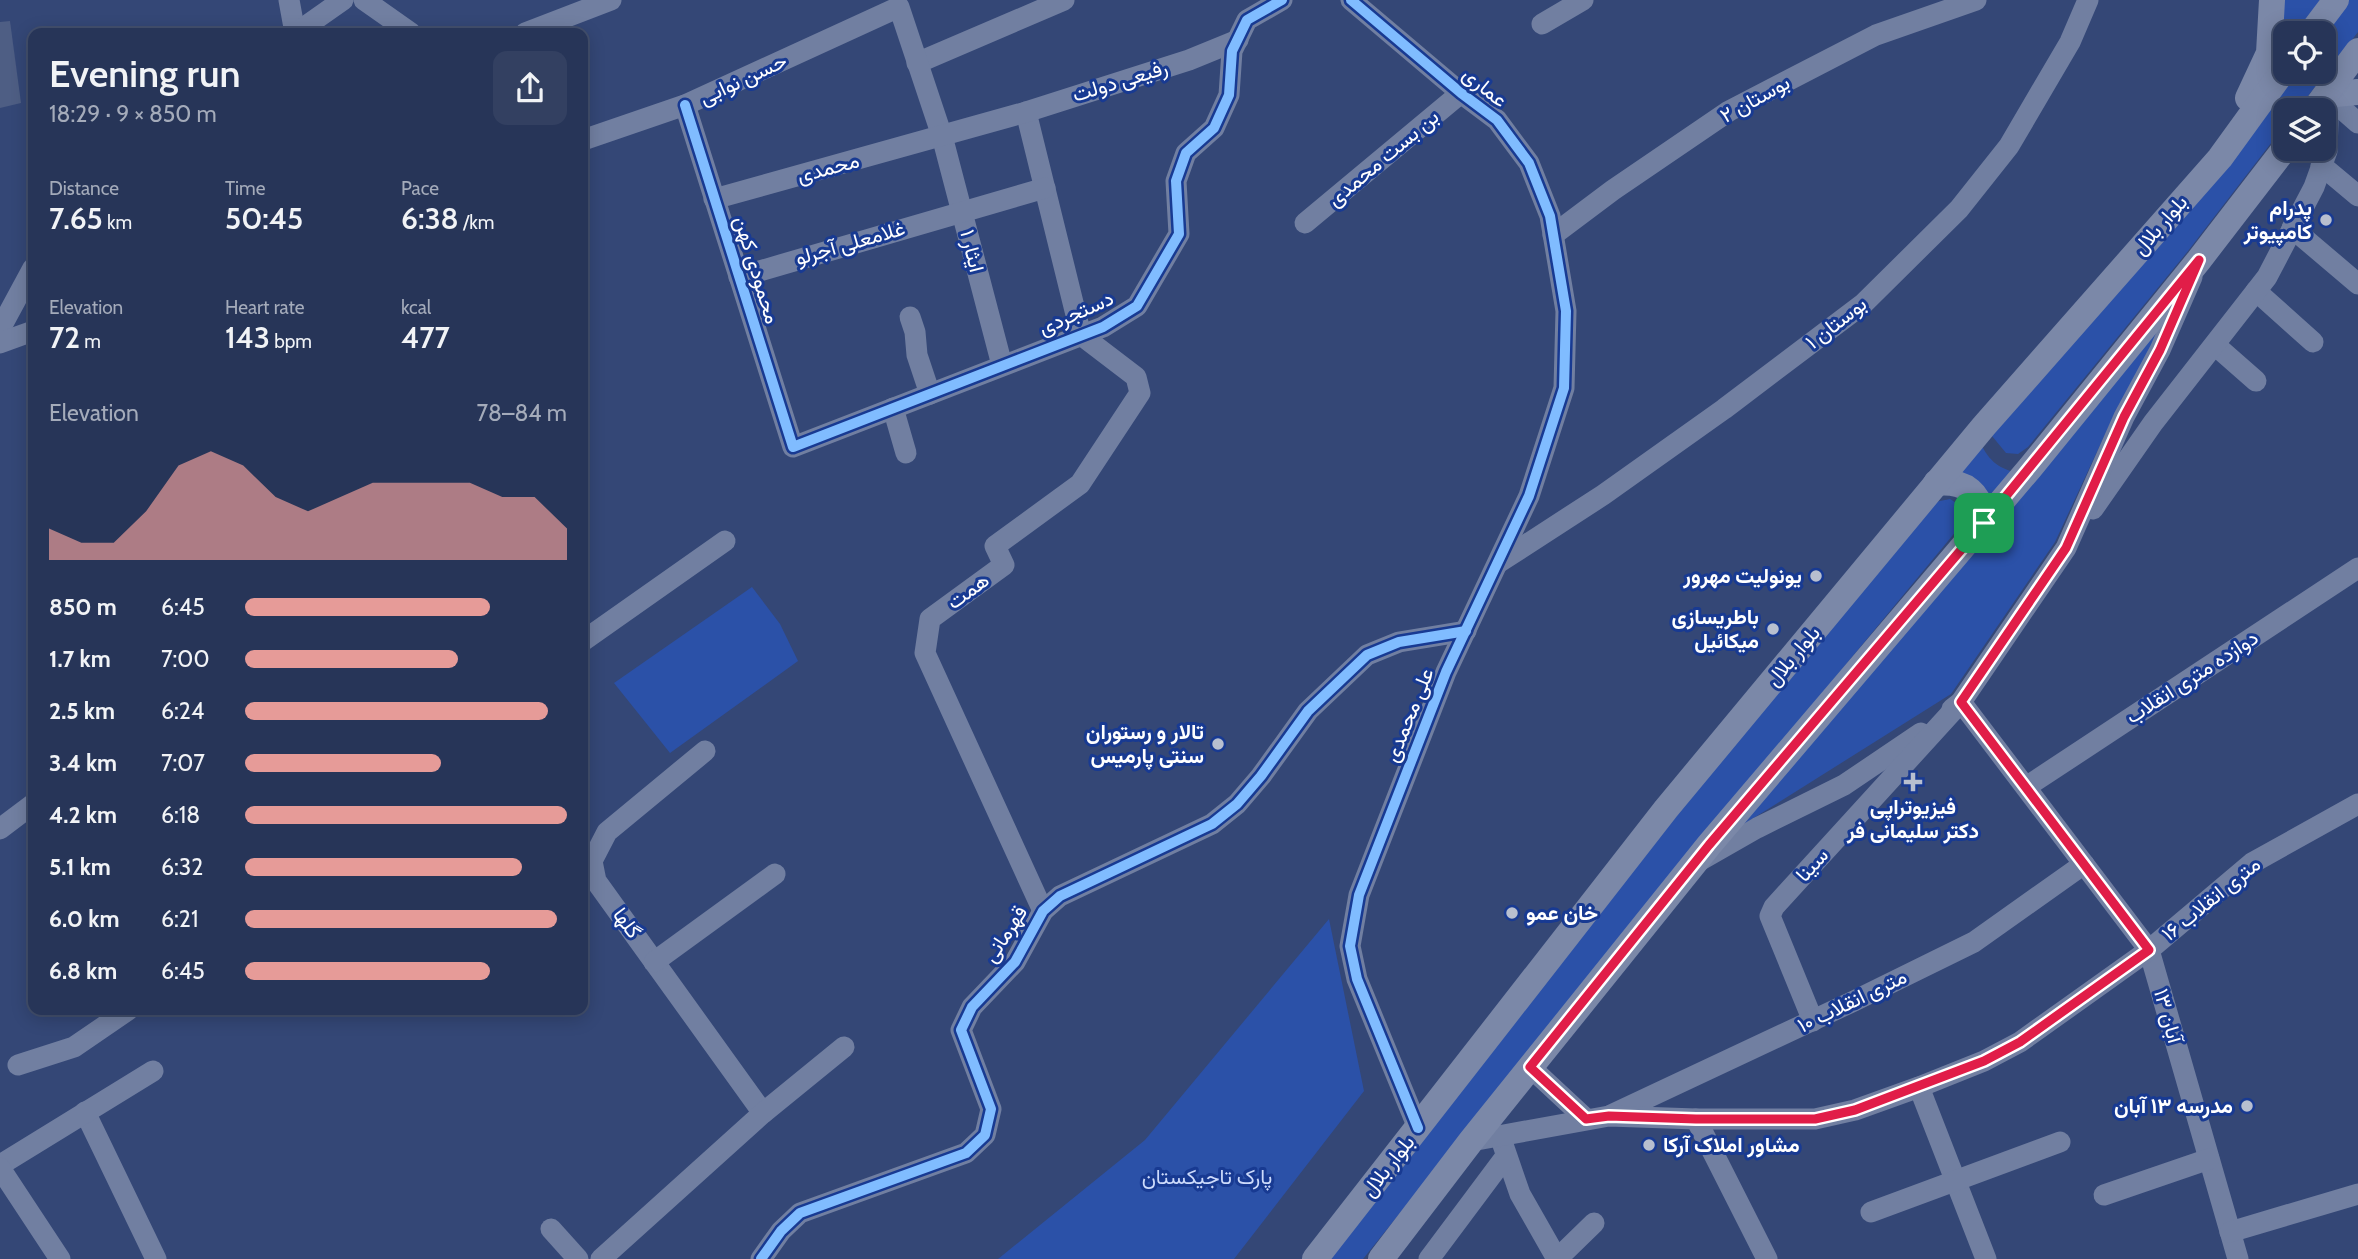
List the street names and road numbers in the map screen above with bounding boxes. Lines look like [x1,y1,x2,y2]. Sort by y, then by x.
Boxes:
street label: حسن نوابی [695,47,791,111]
street label: رفیعی دولت [1069,54,1171,108]
street label: عماری [1457,61,1513,113]
street label: بوستان ۲ [1716,69,1794,129]
street label: بن بست محمدی [1322,104,1443,211]
street label: محمدی [794,147,862,188]
street label: بلوار بلال [2127,190,2193,260]
street label: محمودی کهن [728,213,786,327]
street label: غلامعلی آجرلو [792,215,908,271]
street label: ۱ ایثار [954,227,990,275]
street label: دستجردی [1034,285,1118,341]
street label: بوستان ۱ [1800,291,1872,355]
street label: همت [942,567,994,614]
street label: بلوار بلال [1760,620,1826,692]
street label: دوازده متری انقلاب [2121,624,2263,730]
street label: علی محمدی [1378,664,1439,766]
street label: سینا [1790,843,1833,887]
street label: ۱۶ متری انقلاب [2156,851,2266,947]
street label: قهرمانی [977,901,1033,967]
street label: گلها [607,902,647,944]
street label: ۱۰ متری انقلاب [1793,963,1911,1039]
street label: ۱۳ آبان [2149,986,2189,1048]
street label: بلوار بلال [1356,1130,1420,1202]

